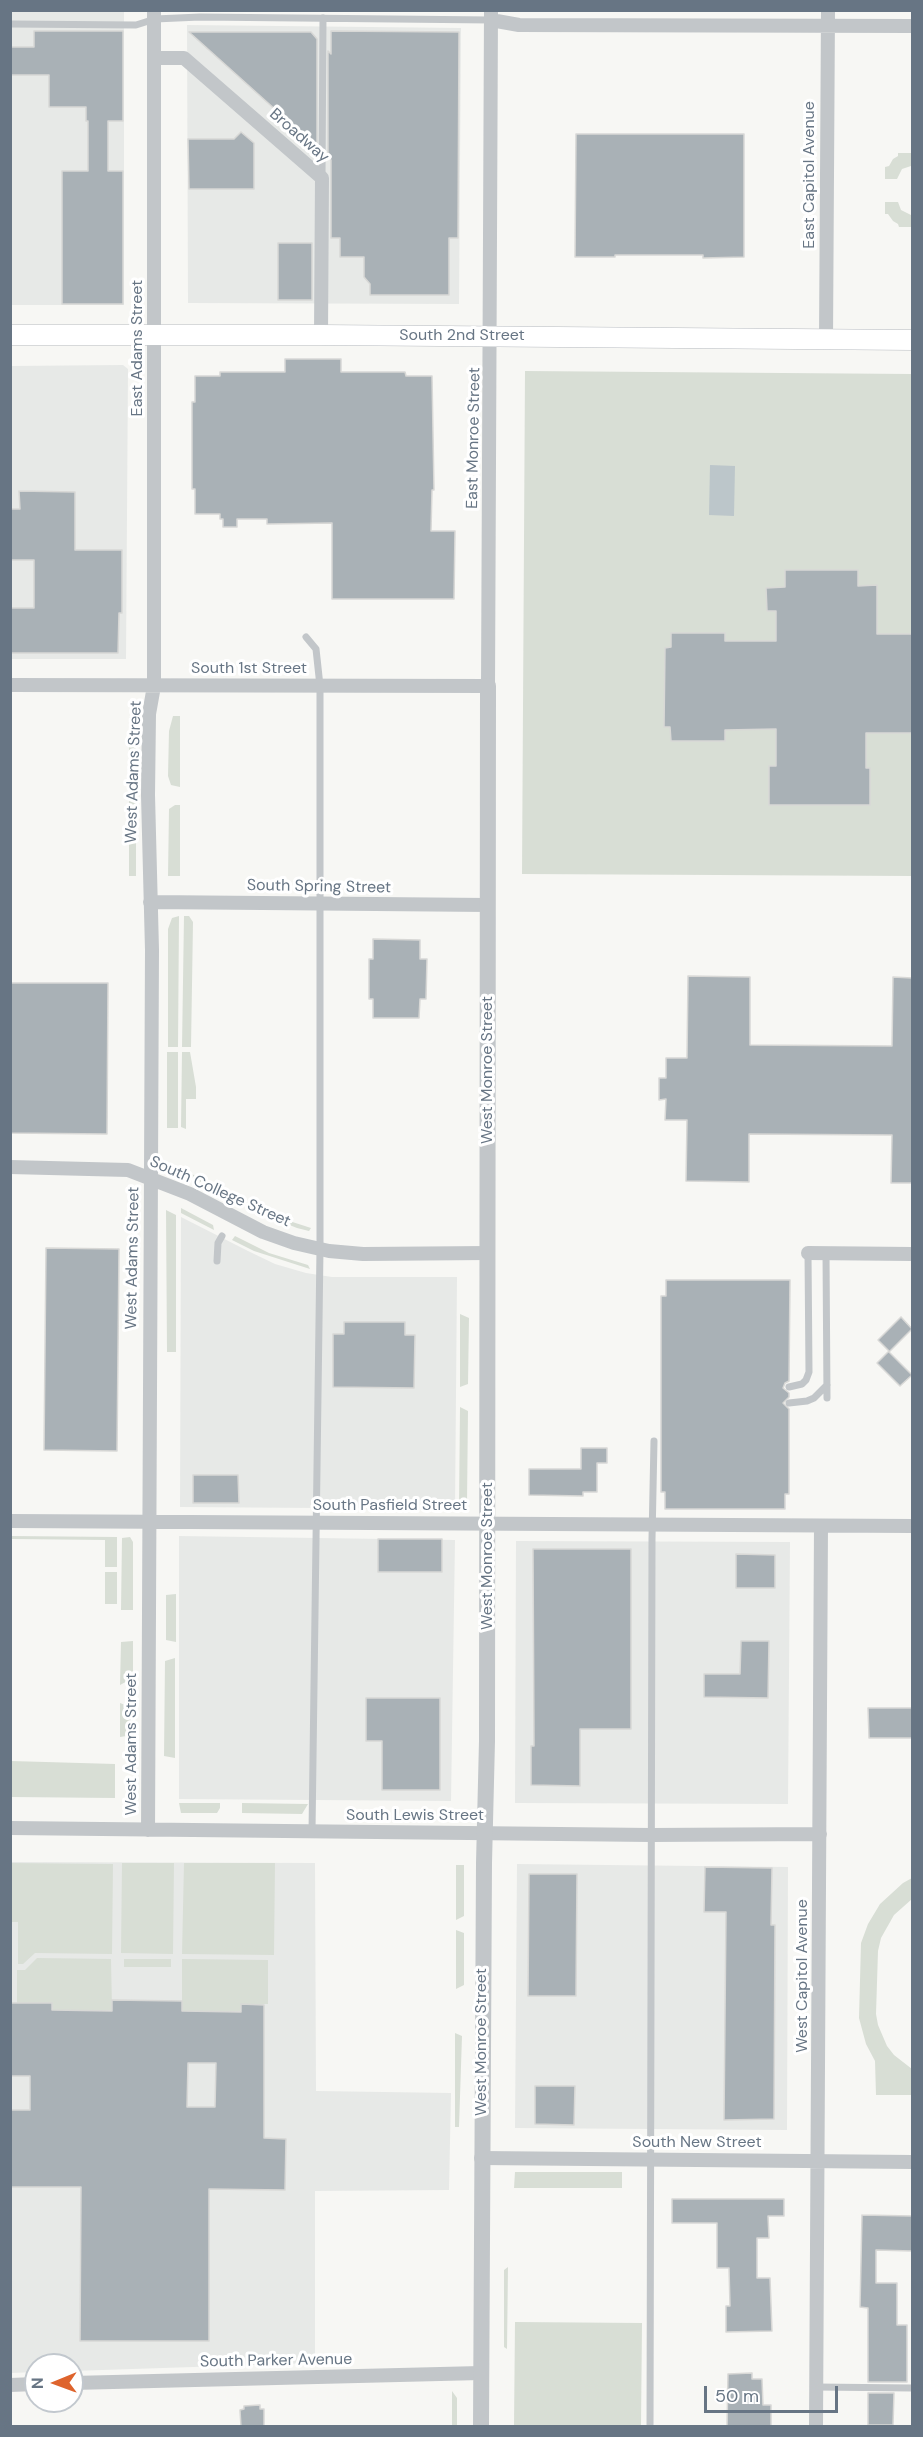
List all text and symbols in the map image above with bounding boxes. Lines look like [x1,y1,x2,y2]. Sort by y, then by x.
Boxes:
street label: East Capitol Avenue [800,101,820,249]
street label: Broadway [265,105,333,167]
street label: East Adams Street [128,280,148,416]
street label: South 2nd Street [399,326,525,346]
street label: East Monroe Street [463,367,485,509]
street label: South 1st Street [191,659,307,679]
street label: West Adams Street [122,700,146,844]
street label: South Spring Street [247,876,391,898]
street label: West Monroe Street [478,996,498,1144]
street label: South College Street [147,1152,293,1232]
street label: West Adams Street [122,1186,144,1330]
street label: West Monroe Street [478,1482,498,1630]
street label: South Pasfield Street [313,1496,467,1516]
street label: West Adams Street [122,1673,142,1815]
street label: South Lewis Street [346,1806,484,1826]
street label: West Capitol Avenue [793,1899,813,2053]
street label: West Monroe Street [472,1968,492,2116]
street label: South New Street [632,2133,762,2153]
street label: South Parker Avenue [200,2350,352,2372]
north arrow [24,2353,84,2413]
scale bar [707,2374,840,2412]
text: N [27,2377,48,2389]
text: 50 m [715,2384,759,2408]

